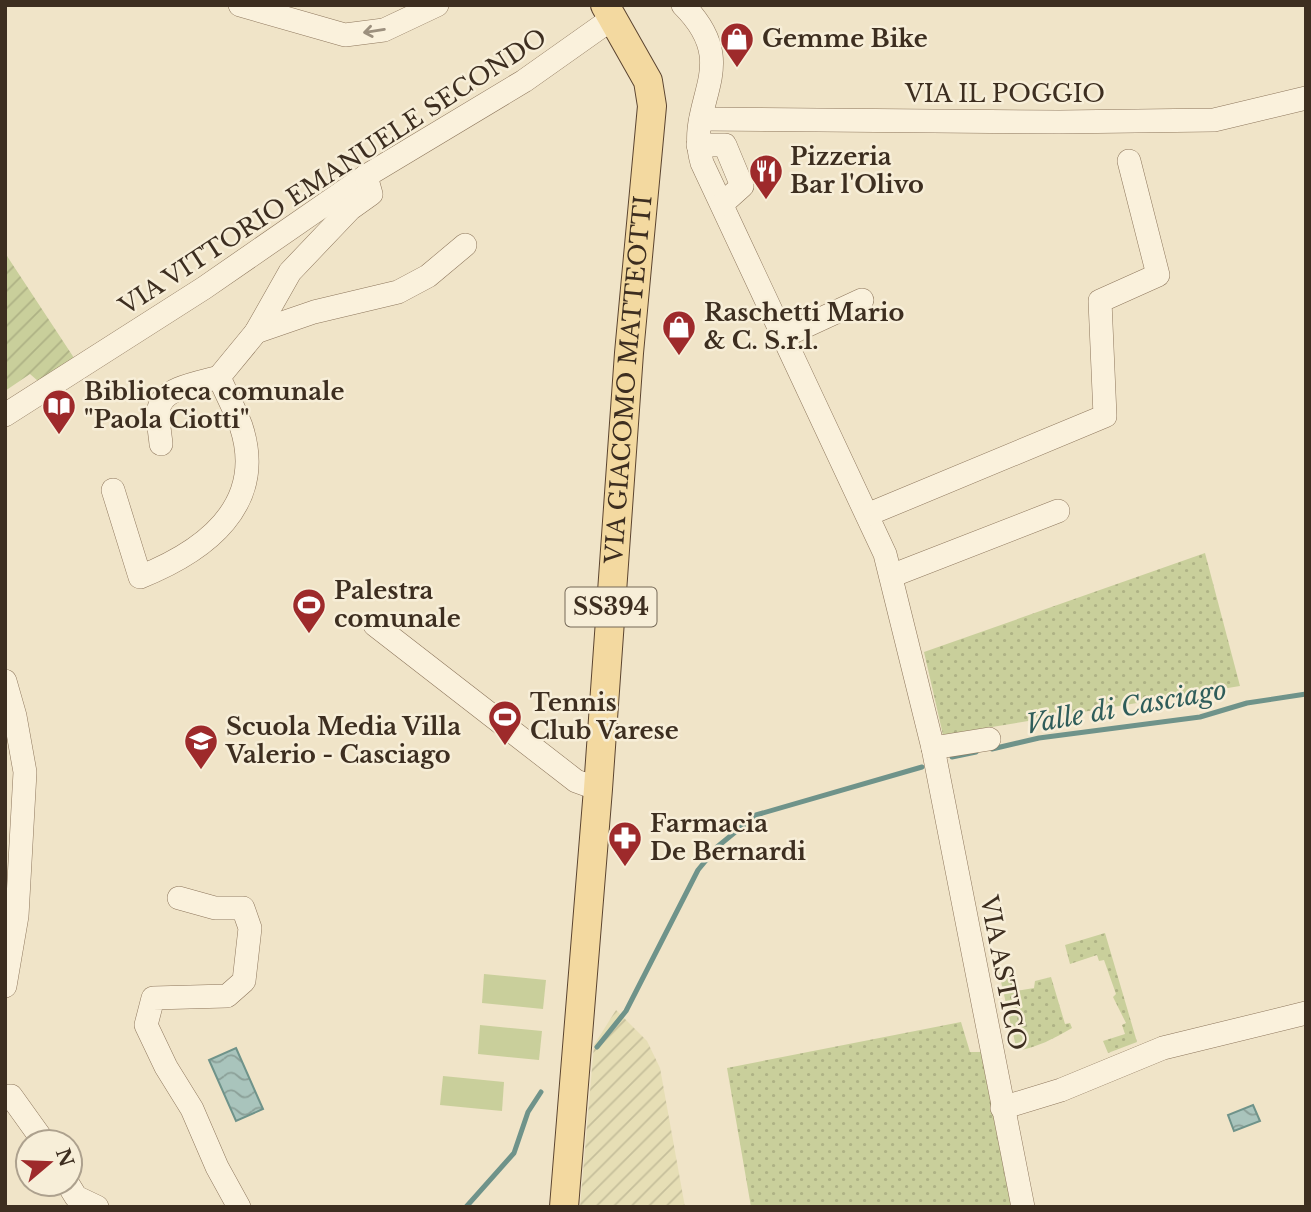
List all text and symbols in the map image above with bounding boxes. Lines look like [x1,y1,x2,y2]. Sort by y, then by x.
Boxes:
shop icon: Gemme Bike [718,20,756,69]
street label: VIA VITTORIO EMANUELE SECONDO [113,22,552,321]
place label: Gemme Bike [762,24,928,53]
one-way arrow [363,25,386,38]
street label: VIA IL POGGIO [904,79,1105,108]
place label: Pizzeria Bar l'Olivo [790,142,924,199]
restaurant icon: Pizzeria Bar l'Olivo [747,152,785,201]
street label: VIA GIACOMO MATTEOTTI [599,194,658,566]
place label: Raschetti Mario & C. S.r.l. [704,298,904,355]
shop icon: Raschetti Mario & C. S.r.l. [660,308,698,357]
place label: Biblioteca comunale "Paola Ciotti" [84,377,345,434]
library icon: Biblioteca comunale "Paola Ciotti" [40,387,78,436]
place label: Palestra comunale [334,576,461,633]
sports icon: Palestra comunale [290,586,328,635]
road number: SS394 [566,587,656,626]
water label: Valle di Casciago [1023,674,1229,740]
place label: Tennis Club Varese [530,688,679,745]
sports icon: Tennis Club Varese [486,698,524,747]
place label: Scuola Media Villa Valerio - Casciago [225,712,461,769]
school or university icon: Scuola Media Villa Valerio - Casciago [182,722,220,771]
place label: Farmacia De Bernardi [650,809,806,866]
pharmacy icon: Farmacia De Bernardi [606,819,644,868]
street label: VIA ASTICO [974,892,1033,1053]
north arrow [14,1128,84,1198]
text: N [51,1145,78,1170]

